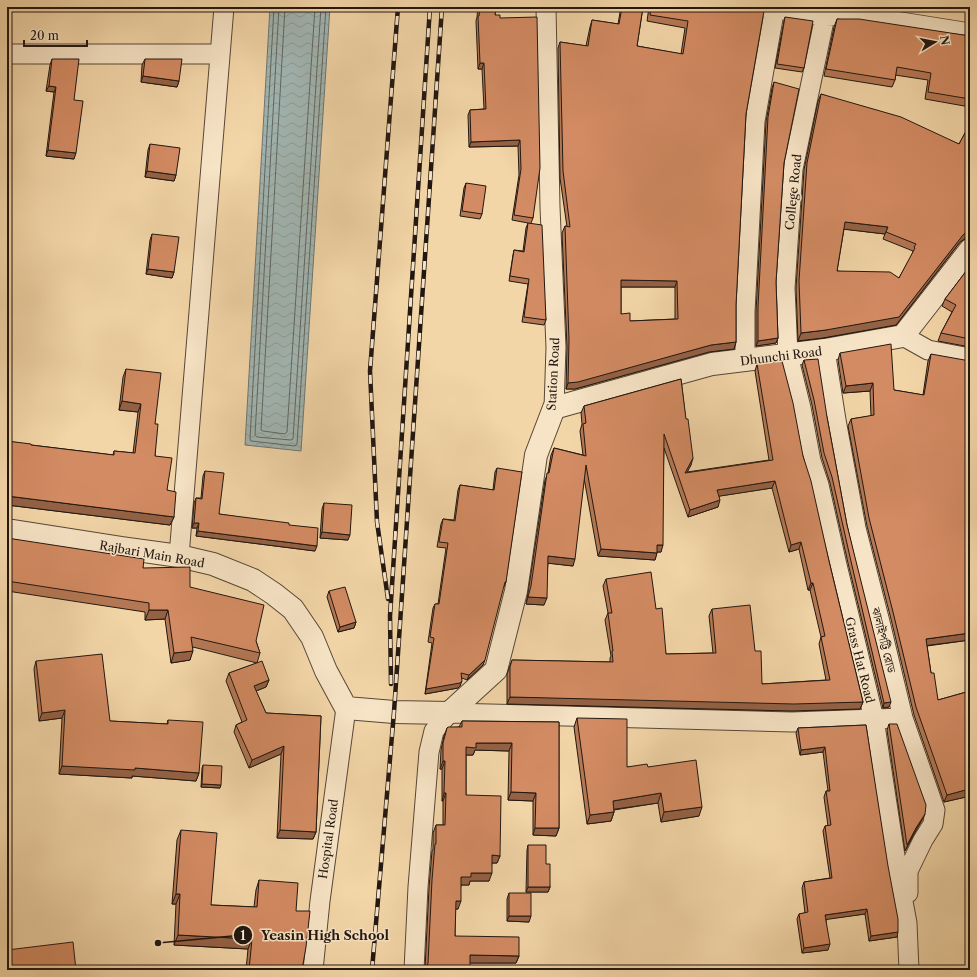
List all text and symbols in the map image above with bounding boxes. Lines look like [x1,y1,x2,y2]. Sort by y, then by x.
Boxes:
scale bar [24,22,87,48]
north arrow [915,22,955,62]
text: 20 m [30,28,59,43]
text: N [937,34,953,47]
street label: College Road [782,153,805,231]
street label: Station Road [544,336,562,411]
street label: Dhunchi Road [739,343,823,368]
street label: Rajbari Main Road [98,537,206,571]
street label: ঝালাইপট্টি রোড [868,605,899,675]
street label: Grass Hat Road [842,615,878,705]
street label: Hospital Road [315,797,341,880]
callout: Yeasin High School [233,923,397,948]
text: Yeasin High School [260,927,389,943]
text: 1 [240,928,246,943]

